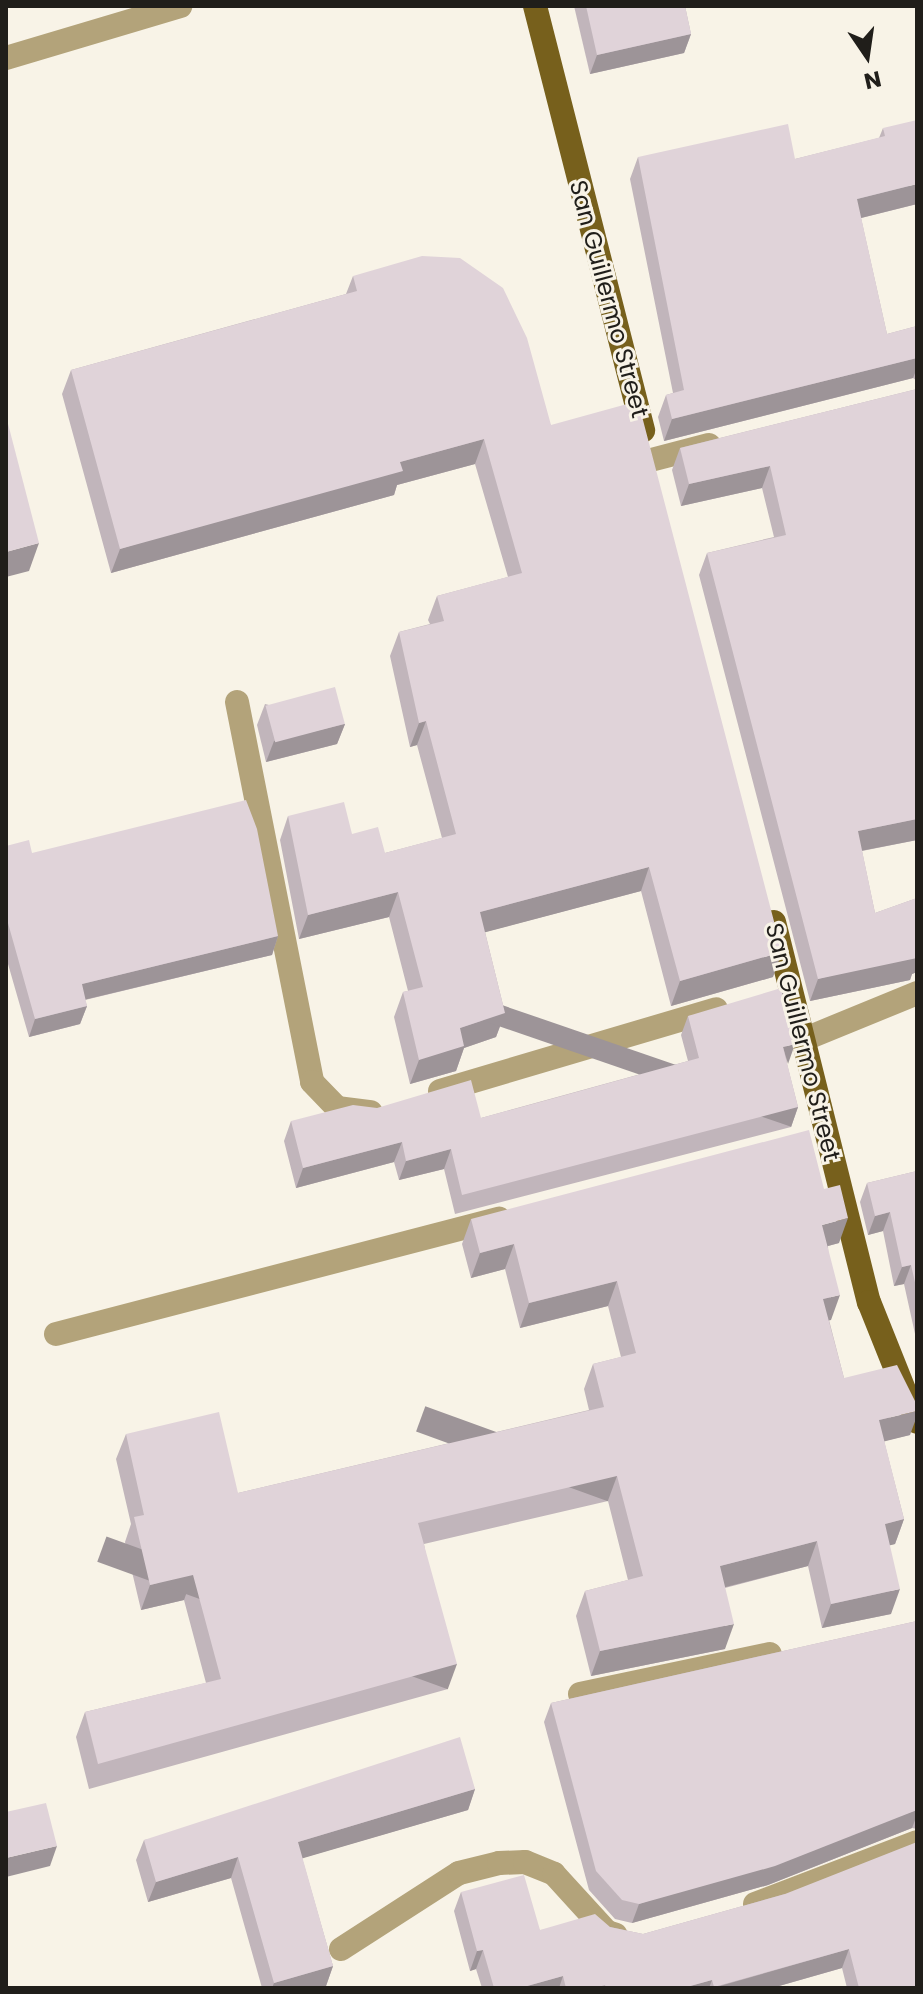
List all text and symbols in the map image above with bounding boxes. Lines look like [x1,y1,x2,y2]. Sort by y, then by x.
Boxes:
north arrow [827,16,907,96]
text: N [861,63,884,97]
street label: San Guillermo Street [563,177,655,421]
street label: San Guillermo Street [759,920,847,1164]

